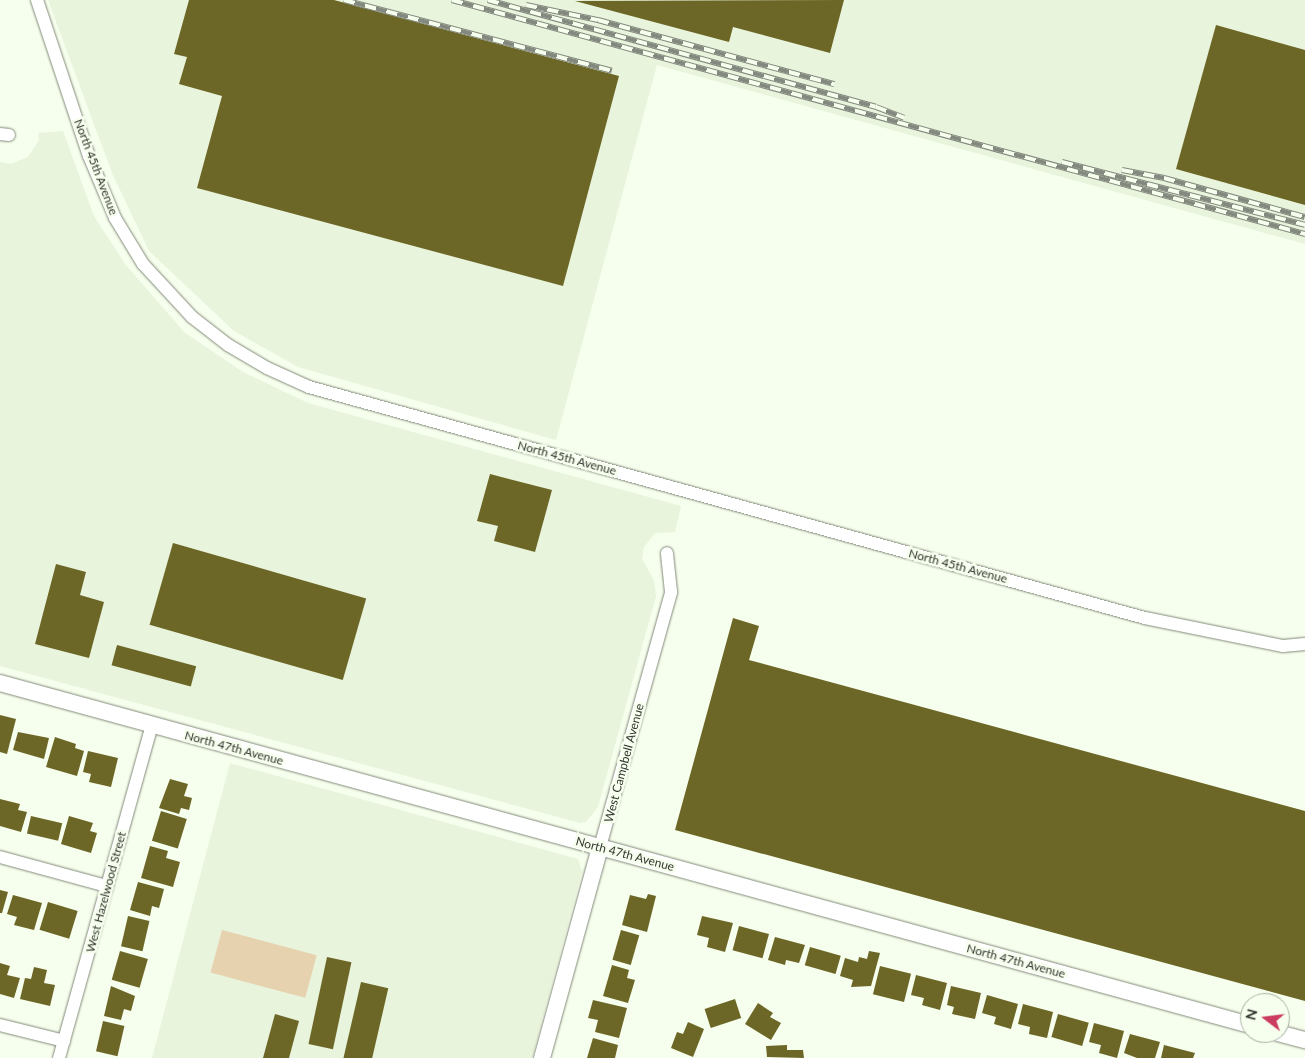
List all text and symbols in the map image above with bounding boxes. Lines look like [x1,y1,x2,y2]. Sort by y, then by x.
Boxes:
street label: North 45th Avenue [71,117,121,217]
street label: North 45th Avenue [516,438,618,478]
street label: North 45th Avenue [907,546,1009,586]
street label: West Campbell Avenue [601,702,647,824]
street label: North 47th Avenue [183,728,285,768]
street label: West Hazelwood Street [83,830,129,954]
street label: North 47th Avenue [574,834,676,874]
street label: North 47th Avenue [965,941,1067,981]
north arrow [1240,993,1290,1043]
text: N [1241,1007,1261,1022]

